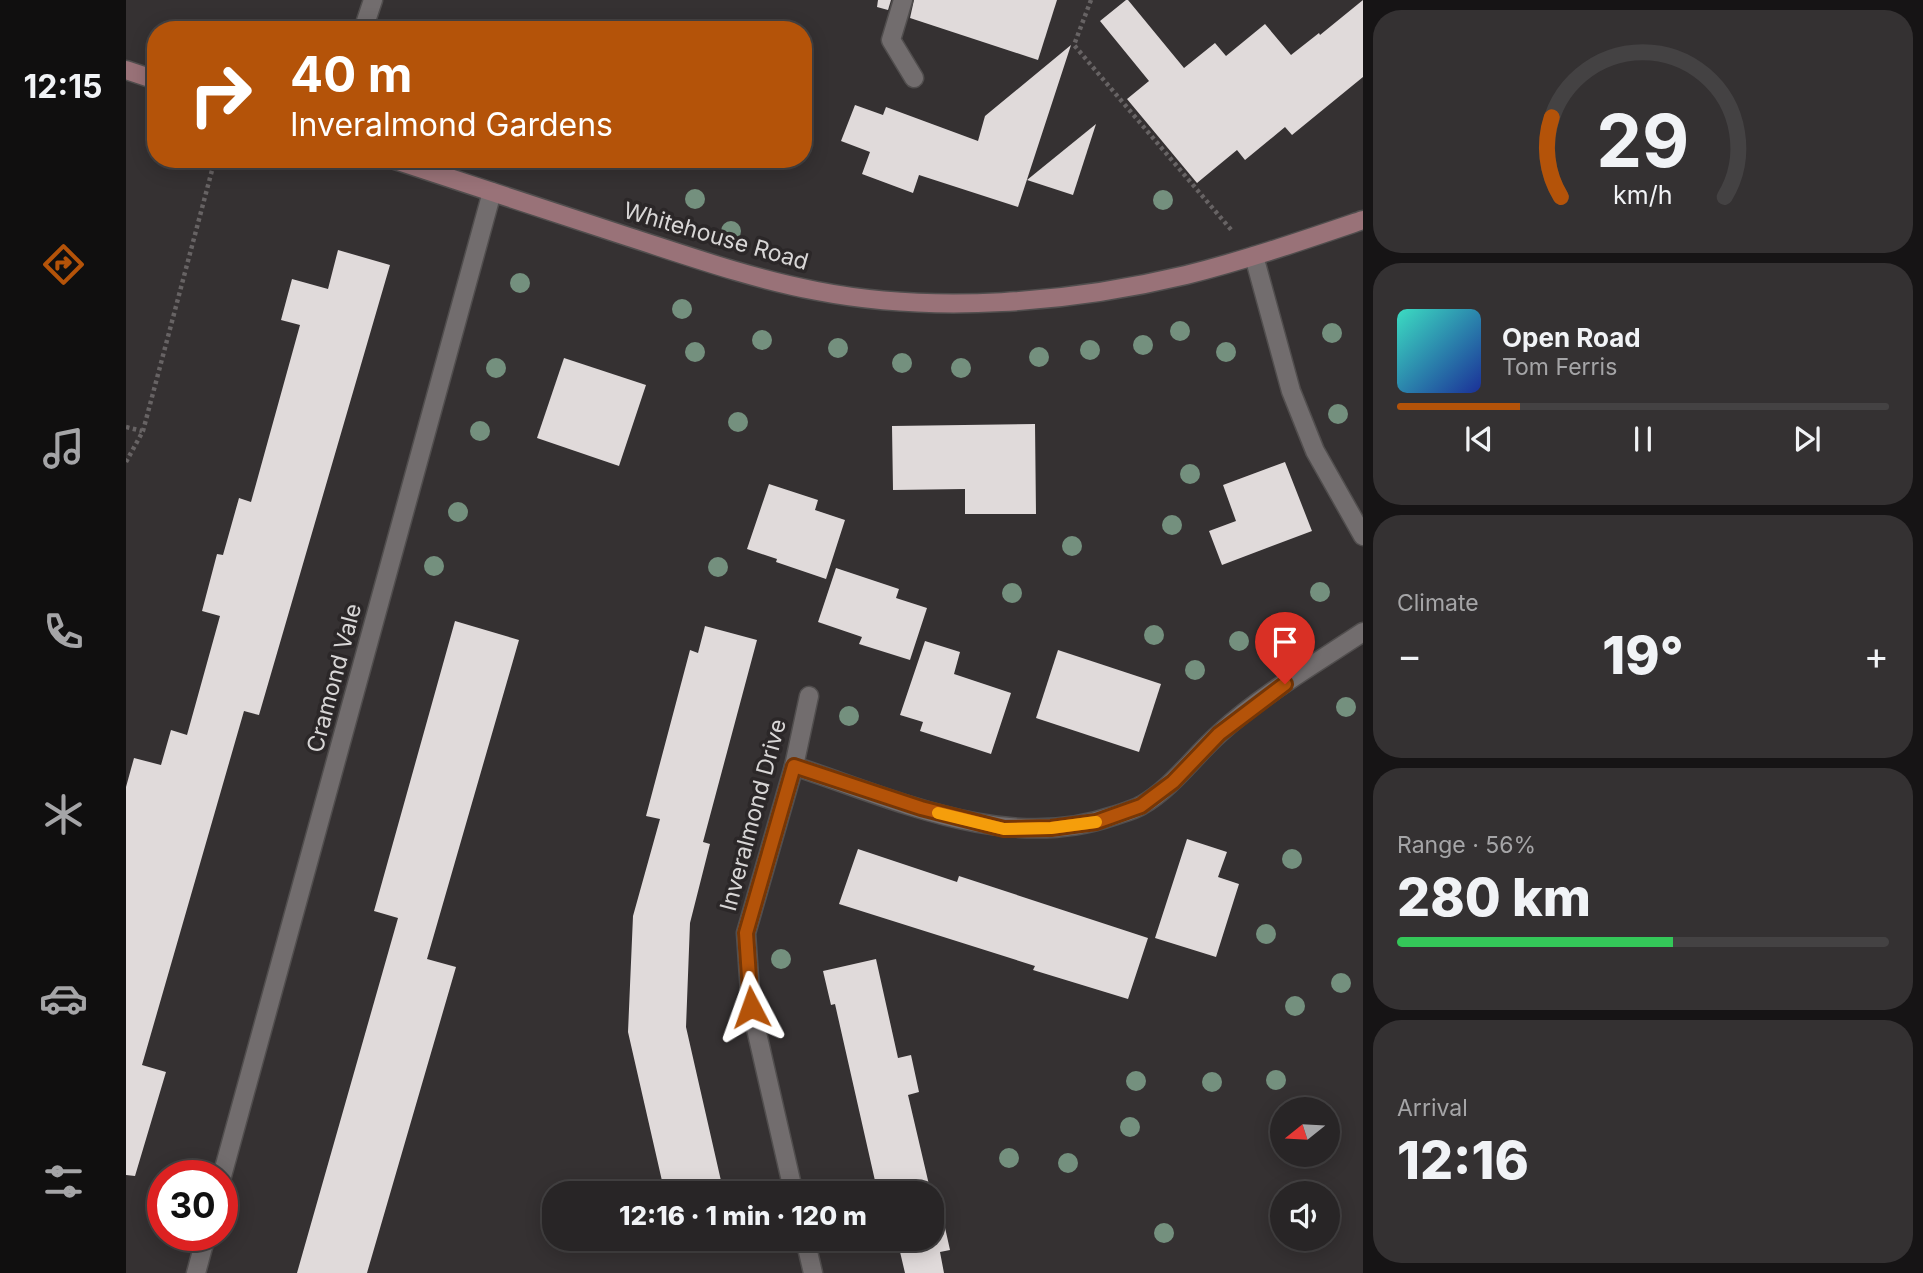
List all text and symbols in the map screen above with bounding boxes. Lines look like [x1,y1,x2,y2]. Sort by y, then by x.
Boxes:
text: 40 m [290,45,413,104]
icon: right [175,49,266,140]
text: 12:15 [24,67,102,106]
text: 29 [1596,97,1690,186]
text: Inveralmond Gardens [290,105,613,144]
text: km/h [1613,180,1673,210]
street label: Whitehouse Road [620,196,812,276]
icon: directions [39,240,88,289]
text: Open Road [1502,322,1641,353]
text: Tom Ferris [1502,353,1617,381]
icon: previous [1460,420,1498,458]
icon: pause [1624,420,1662,458]
icon: next [1788,420,1826,458]
icon: music [39,424,88,473]
text: Climate [1397,589,1479,617]
street label: Cramond Vale [301,600,367,756]
icon: phone [39,607,88,656]
pin [1255,612,1315,684]
icon: arrive [1266,623,1304,661]
text: 19° [1602,624,1684,687]
text: − [1397,632,1422,678]
text: + [1864,632,1889,678]
street label: Inveralmond Drive [714,716,792,914]
icon: climate [39,790,88,839]
text: Range · 56% [1397,831,1536,859]
text: 280 km [1397,866,1591,929]
position arrow [714,970,788,1044]
icon: car [39,974,88,1023]
text: Arrival [1397,1094,1468,1122]
north arrow [1270,1097,1340,1167]
map controls [1270,1097,1340,1251]
text: 12:16 [1397,1129,1529,1192]
icon: filters [39,1157,88,1206]
speed limit sign: 30 [147,1160,238,1251]
button: sound [1270,1181,1340,1251]
text: 12:16 · 1 min · 120 m [619,1200,867,1231]

